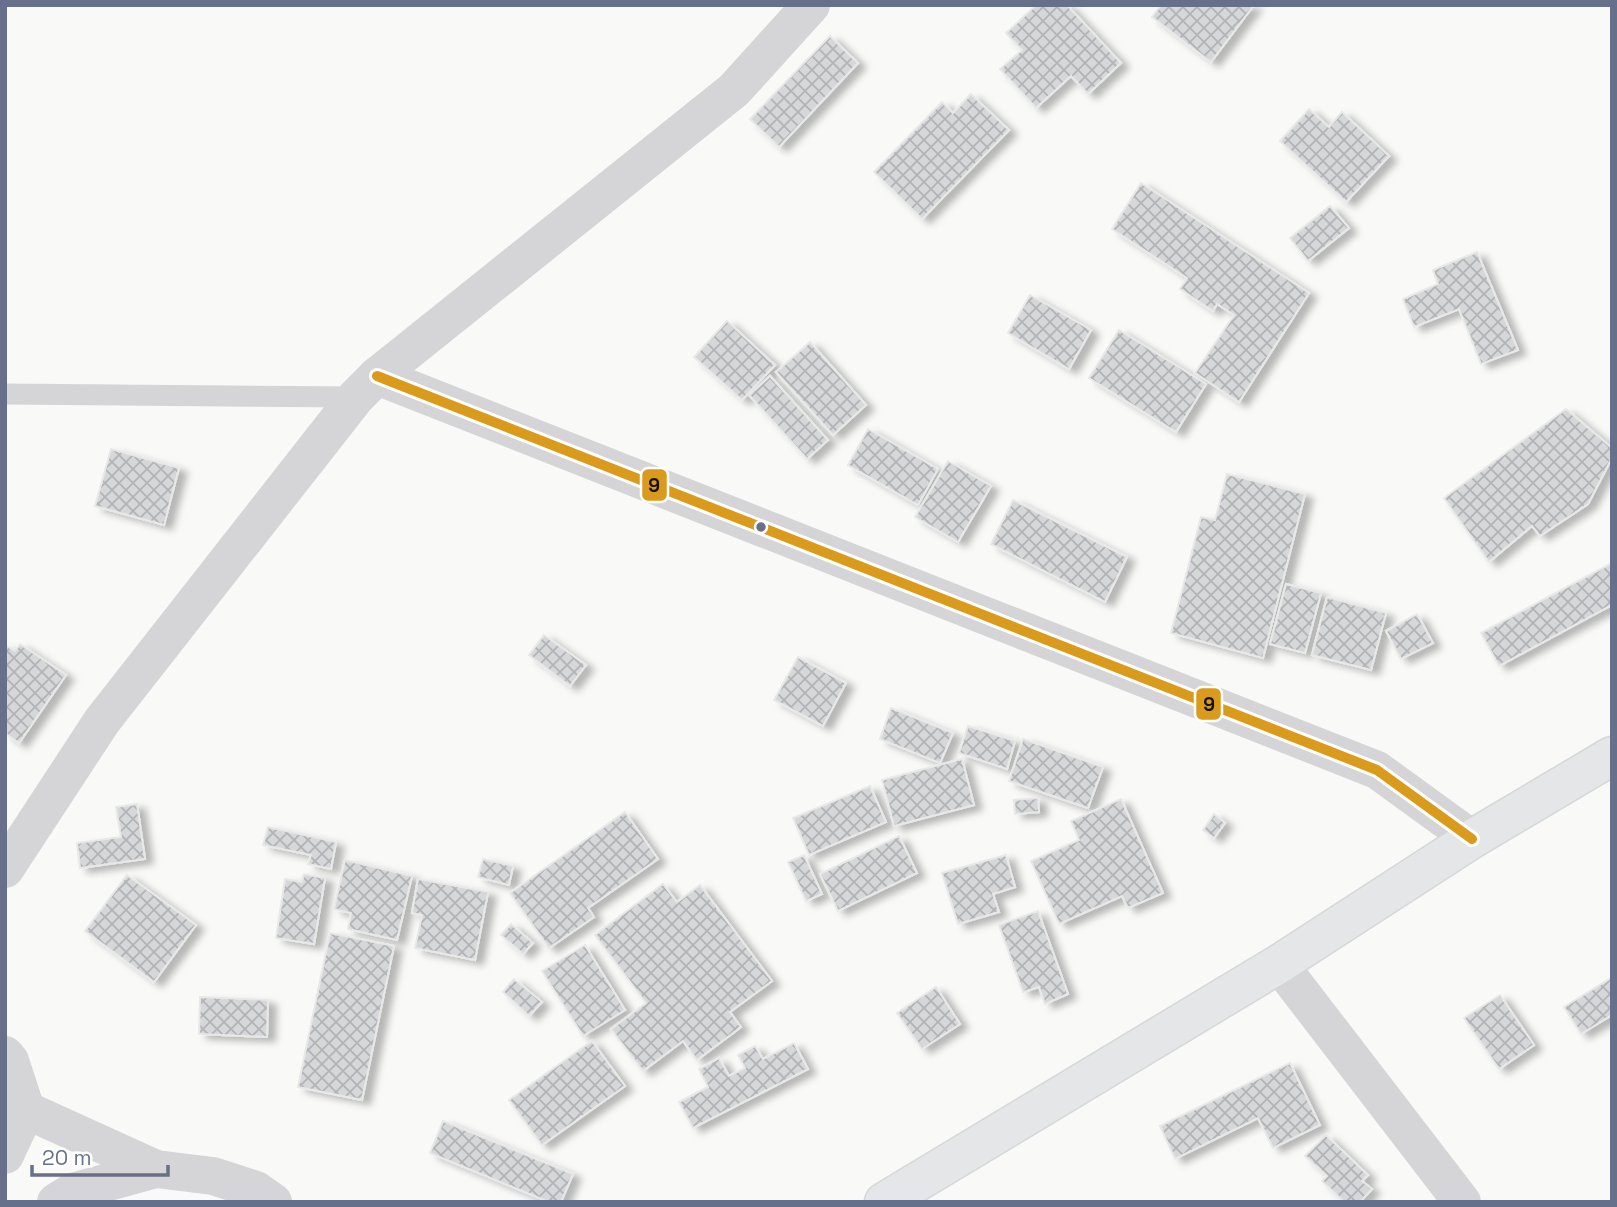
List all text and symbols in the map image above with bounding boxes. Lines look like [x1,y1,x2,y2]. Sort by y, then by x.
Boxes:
line badge: 9 [641,468,668,502]
text: 9 [648,473,660,498]
unlabelled marker [754,520,768,534]
line badge: 9 [1195,687,1222,721]
text: 9 [1203,692,1215,717]
scale bar [32,1134,168,1178]
text: 20 m [42,1144,92,1171]

